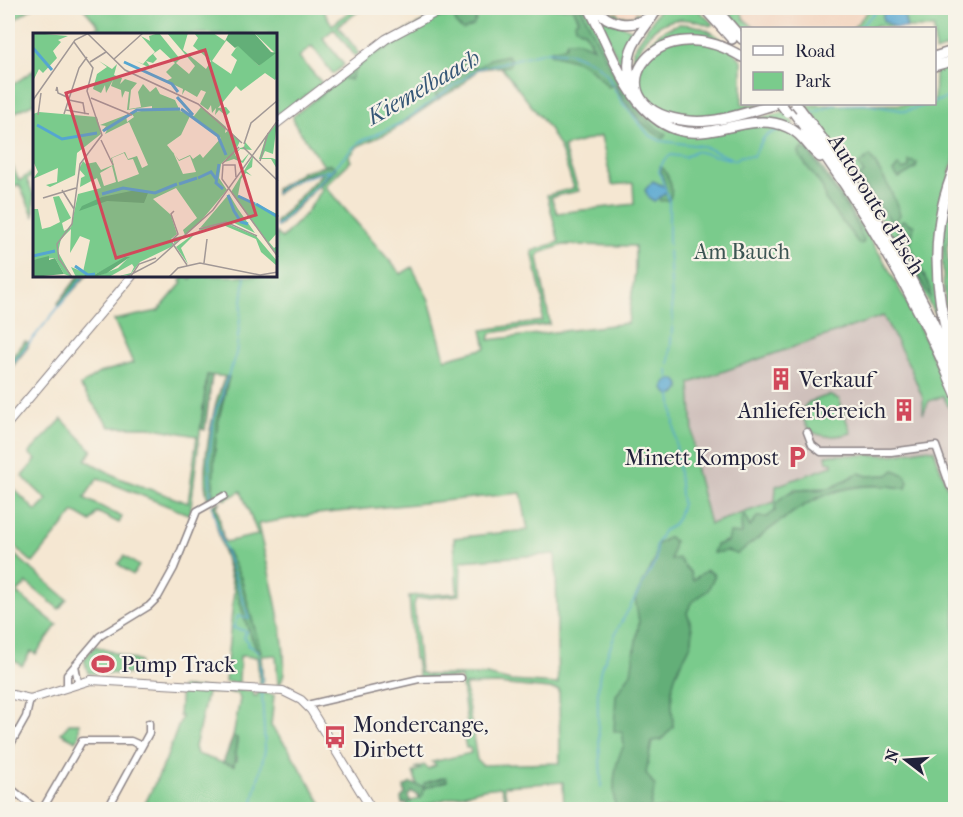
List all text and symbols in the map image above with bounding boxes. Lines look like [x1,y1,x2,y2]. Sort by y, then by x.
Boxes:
legend [741,27,936,105]
inset map [33,33,278,278]
text: Road [795,41,835,62]
water label: Kiemelbaach [360,43,485,132]
text: Park [795,71,832,92]
street label: Autoroute d'Esch [822,128,930,280]
park label: Am Bauch [693,239,791,265]
building icon: Verkauf [768,366,794,392]
place label: Verkauf [798,367,878,393]
building icon: Anlieferbereich [891,397,917,423]
place label: Anlieferbereich [737,398,887,424]
parking icon: Minett Kompost [784,444,810,470]
place label: Minett Kompost [624,445,779,471]
sports icon: Pump Track [90,651,116,677]
place label: Pump Track [121,652,236,678]
place label: Mondercange, Dirbett [353,712,489,763]
bus stop icon: Mondercange, Dirbett [322,724,348,750]
north arrow [876,730,936,790]
text: N [881,746,903,764]

